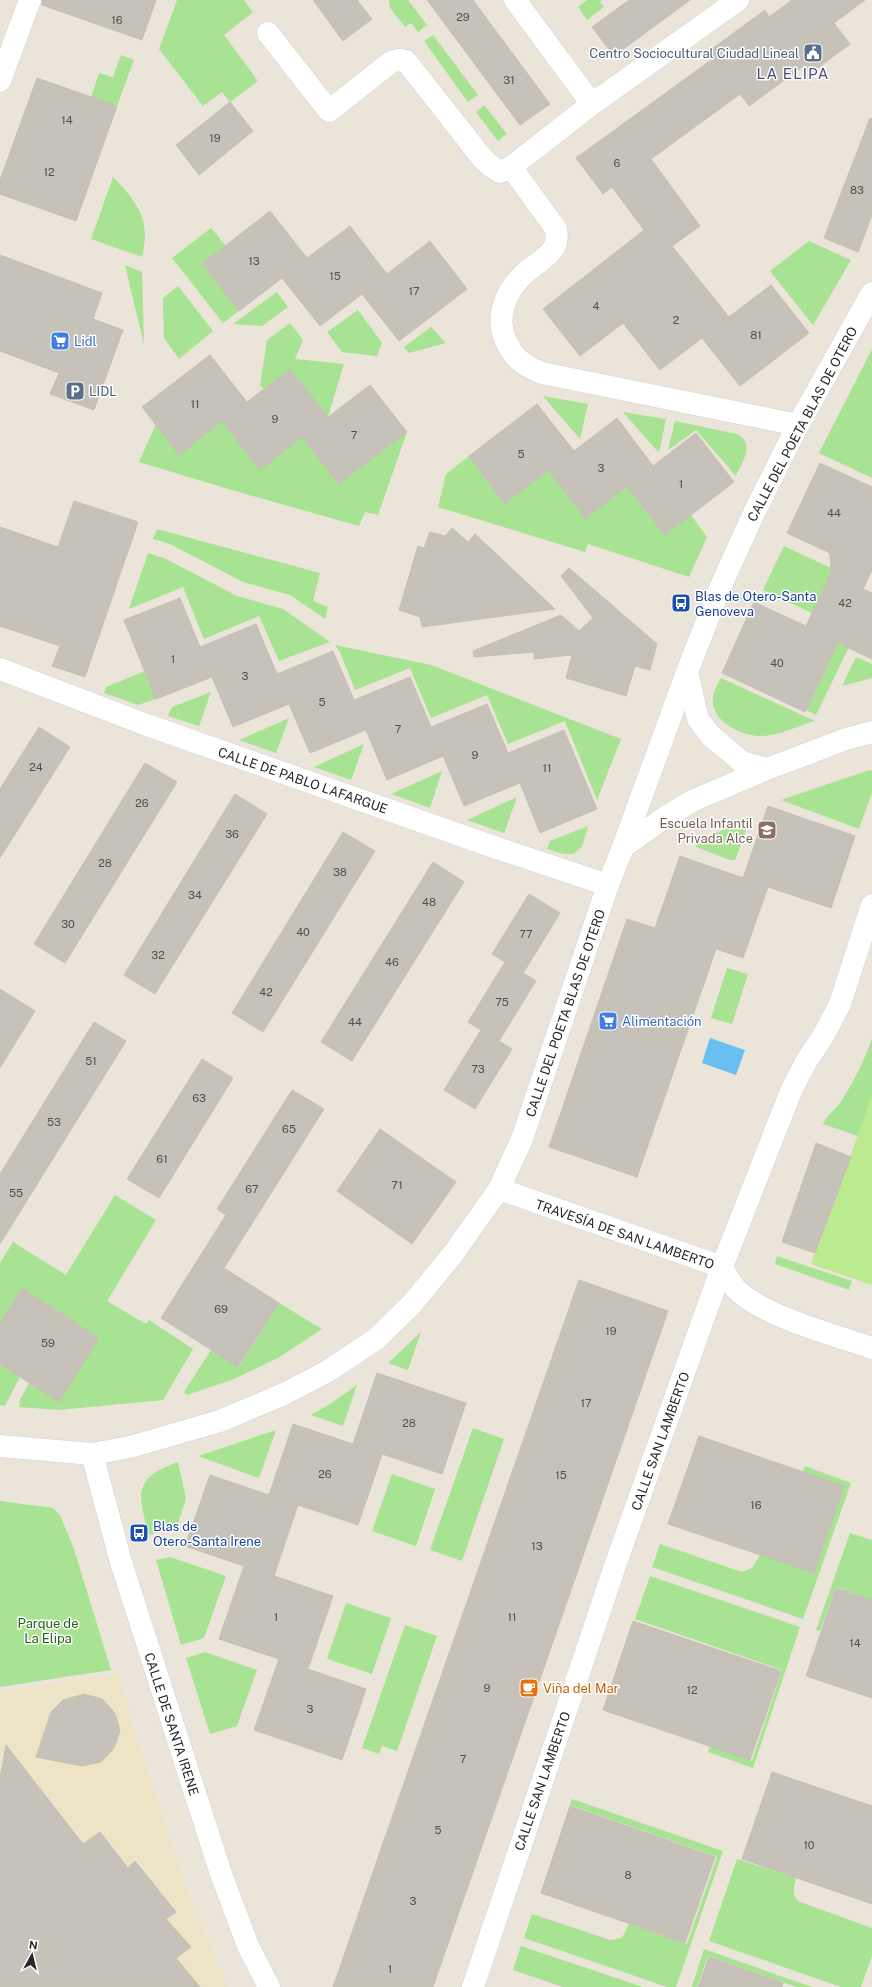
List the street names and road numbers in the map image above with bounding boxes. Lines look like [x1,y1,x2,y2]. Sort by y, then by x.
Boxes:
street label: CALLE DEL POETA BLAS DE OTERO [745,324,860,524]
street label: CALLE DE PABLO LAFARGUE [216,744,390,817]
street label: CALLE DEL POETA BLAS DE OTERO [523,907,608,1119]
street label: TRAVESÍA DE SAN LAMBERTO [533,1196,717,1272]
street label: CALLE SAN LAMBERTO [628,1370,693,1512]
street label: CALLE DE SANTA IRENE [141,1651,202,1798]
street label: CALLE SAN LAMBERTO [512,1710,573,1853]

